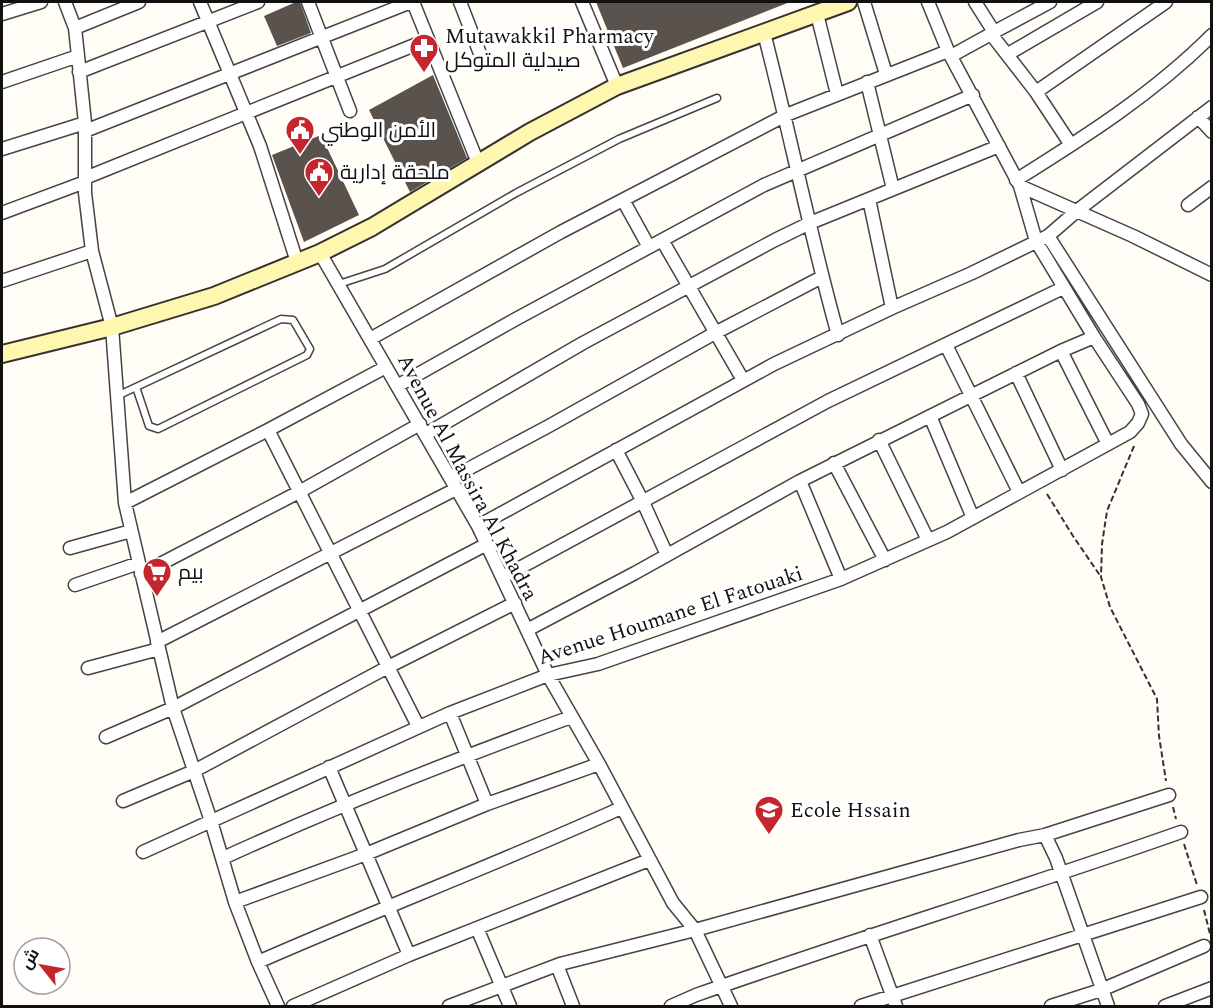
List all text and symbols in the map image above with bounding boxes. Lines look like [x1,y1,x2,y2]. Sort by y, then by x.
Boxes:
place label: Mutawakkil Pharmacy صيدلية المتوكل [445,21,655,77]
pharmacy icon: Mutawakkil Pharmacy صيدلية المتوكل [408,32,440,74]
public building icon: الأمن الوطني [284,114,316,156]
place label: الأمن الوطني [321,115,436,147]
public building icon: ملحقة إدارية [303,156,335,198]
place label: ملحقة إدارية [340,157,450,189]
street label: Avenue Al Massira Al Khadra [388,349,546,607]
supermarket icon: بيم [141,556,173,598]
place label: بيم [178,557,204,589]
street label: Avenue Houmane El Fatouaki [534,558,807,674]
school or university icon: Ecole Hssain [753,794,785,836]
place label: Ecole Hssain [790,795,911,827]
north arrow [12,936,72,996]
text: ش [14,944,46,974]

